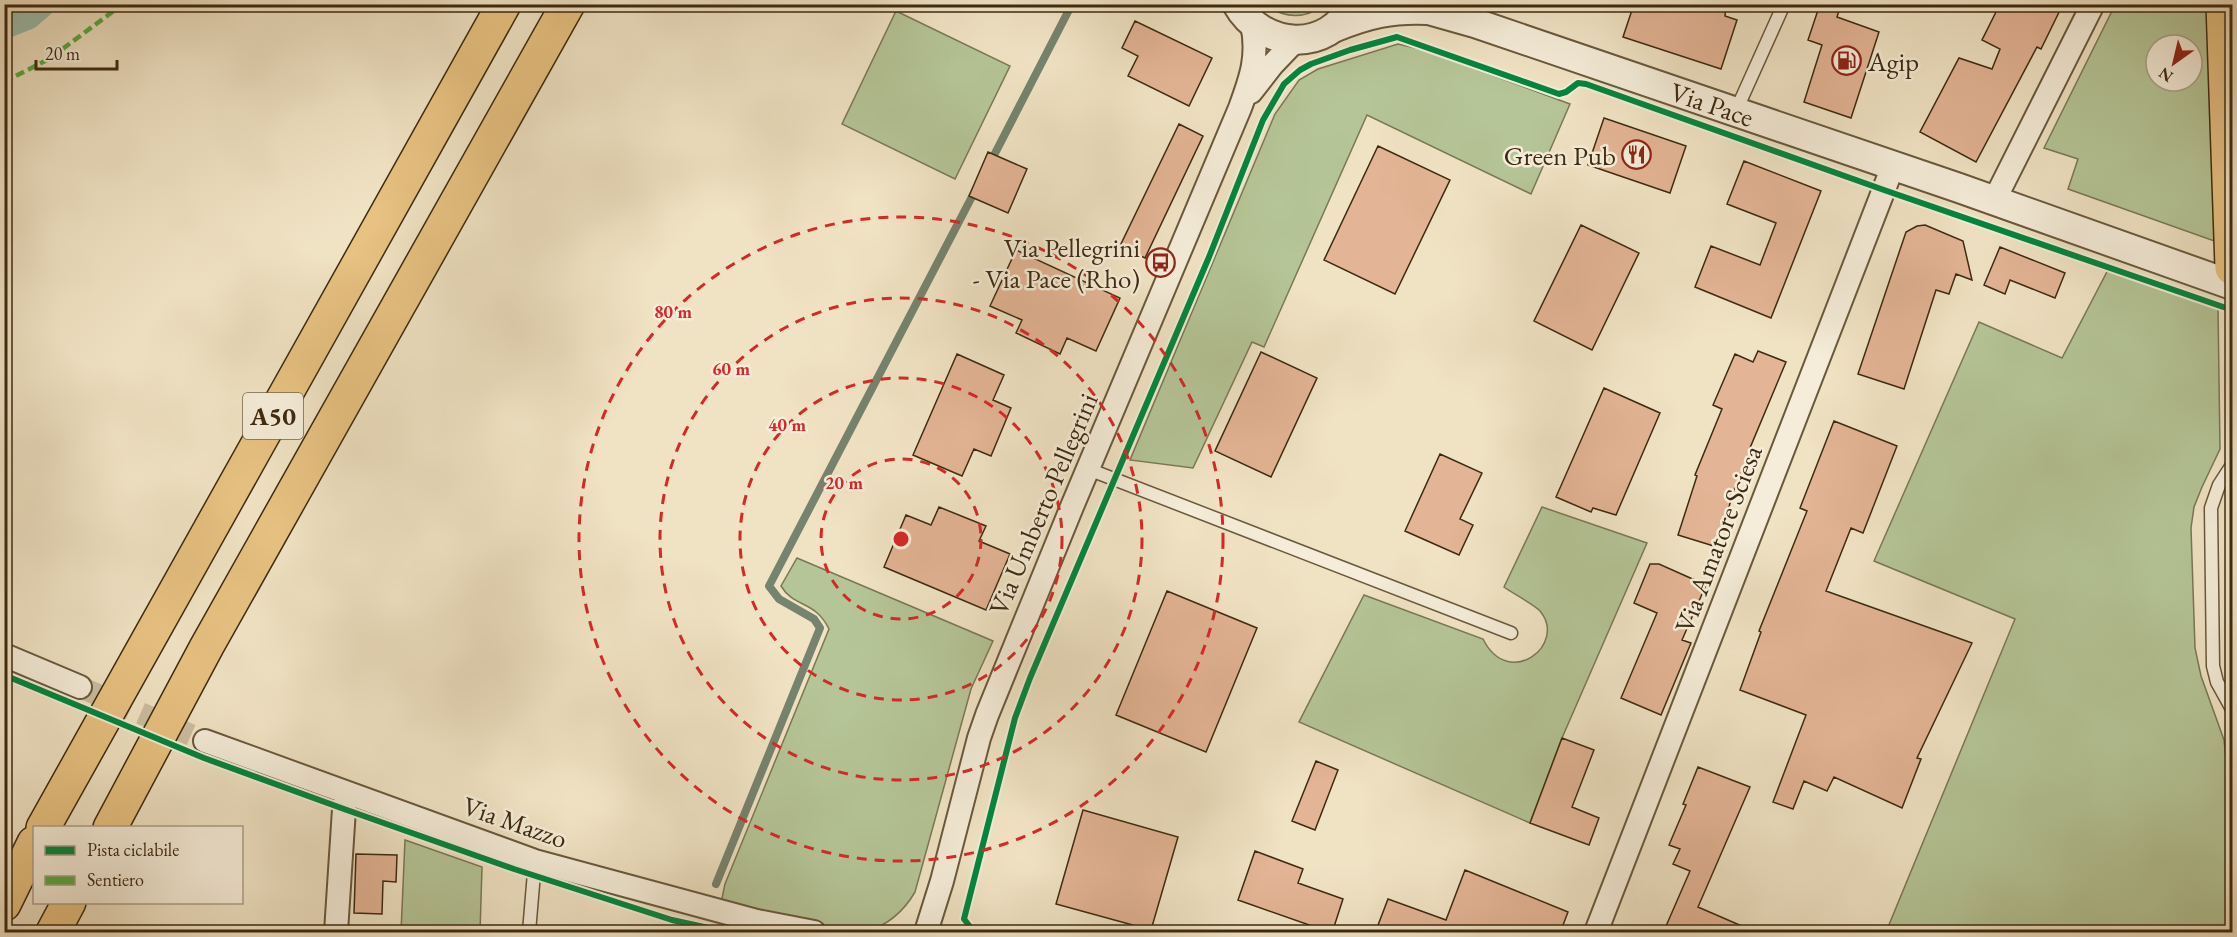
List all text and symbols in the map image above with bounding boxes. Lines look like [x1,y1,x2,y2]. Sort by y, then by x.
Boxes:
scale bar [36,33,117,71]
north arrow [2144,33,2204,93]
text: 20 m [45,42,80,65]
place label: Agip [1867,44,1919,79]
fuel station icon: Agip [1831,45,1863,77]
text: N [2155,63,2177,87]
street label: Via Pace [1666,73,1758,134]
place label: Green Pub [1504,138,1616,173]
restaurant icon: Green Pub [1621,139,1653,171]
place label: Via Pellegrini - Via Pace (Rho) [973,230,1140,296]
bus stop icon: Via Pellegrini - Via Pace (Rho) [1145,247,1177,279]
text: 80 m [654,300,692,323]
text: 60 m [712,357,750,380]
street label: Via Umberto Pellegrini [980,387,1106,620]
road number: A50 [243,393,303,439]
text: 40 m [768,413,806,436]
street label: Via Amatore Sciesa [1666,440,1770,638]
text: 20 m [825,471,863,494]
centre of rings [891,529,911,549]
street label: Via Mazzo [458,788,572,856]
legend [33,826,243,904]
text: Pista ciclabile [87,838,179,861]
text: Sentiero [87,868,144,891]

